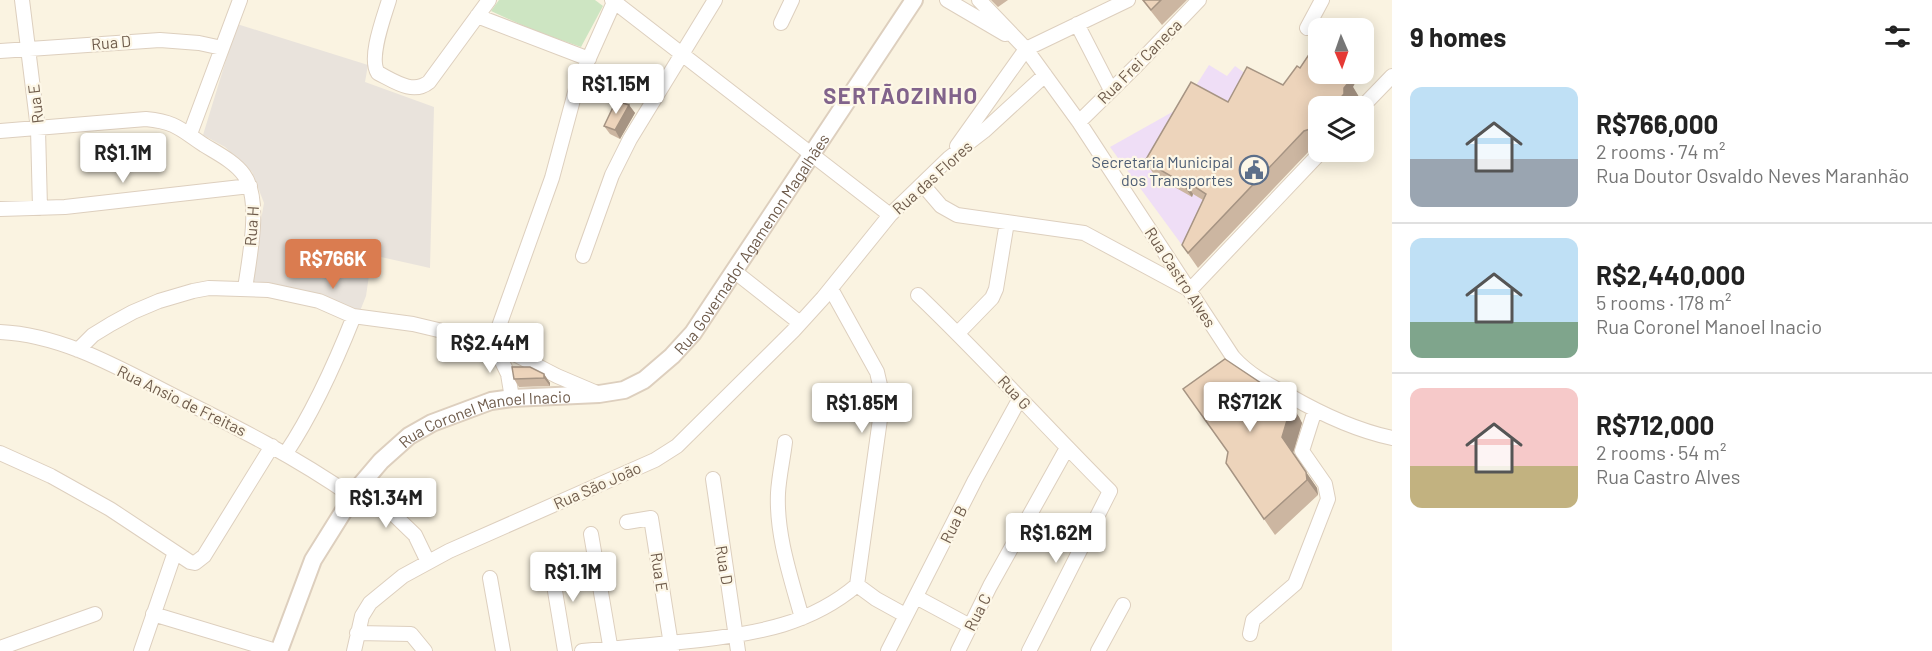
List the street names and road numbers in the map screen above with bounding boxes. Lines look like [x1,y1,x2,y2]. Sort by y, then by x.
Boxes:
street label: Rua Frei Caneca [1093,15,1185,107]
street label: Rua D [90,31,132,53]
street label: Rua E [23,83,47,125]
street label: Rua Governador Agamenon Magalhães [669,130,832,358]
street label: Rua das Flores [888,136,976,218]
street label: Rua H [240,205,262,247]
street label: Rua Castro Alves [1142,223,1220,331]
street label: Rua Ansio de Freitas [114,361,250,439]
street label: Rua G [995,371,1035,413]
street label: Rua Coronel Manoel Inacio [394,386,571,451]
street label: Rua São João [550,457,644,513]
street label: Rua B [936,502,970,546]
street label: Rua D [713,544,737,586]
street label: Rua E [648,551,672,593]
street label: Rua C [960,590,994,634]

